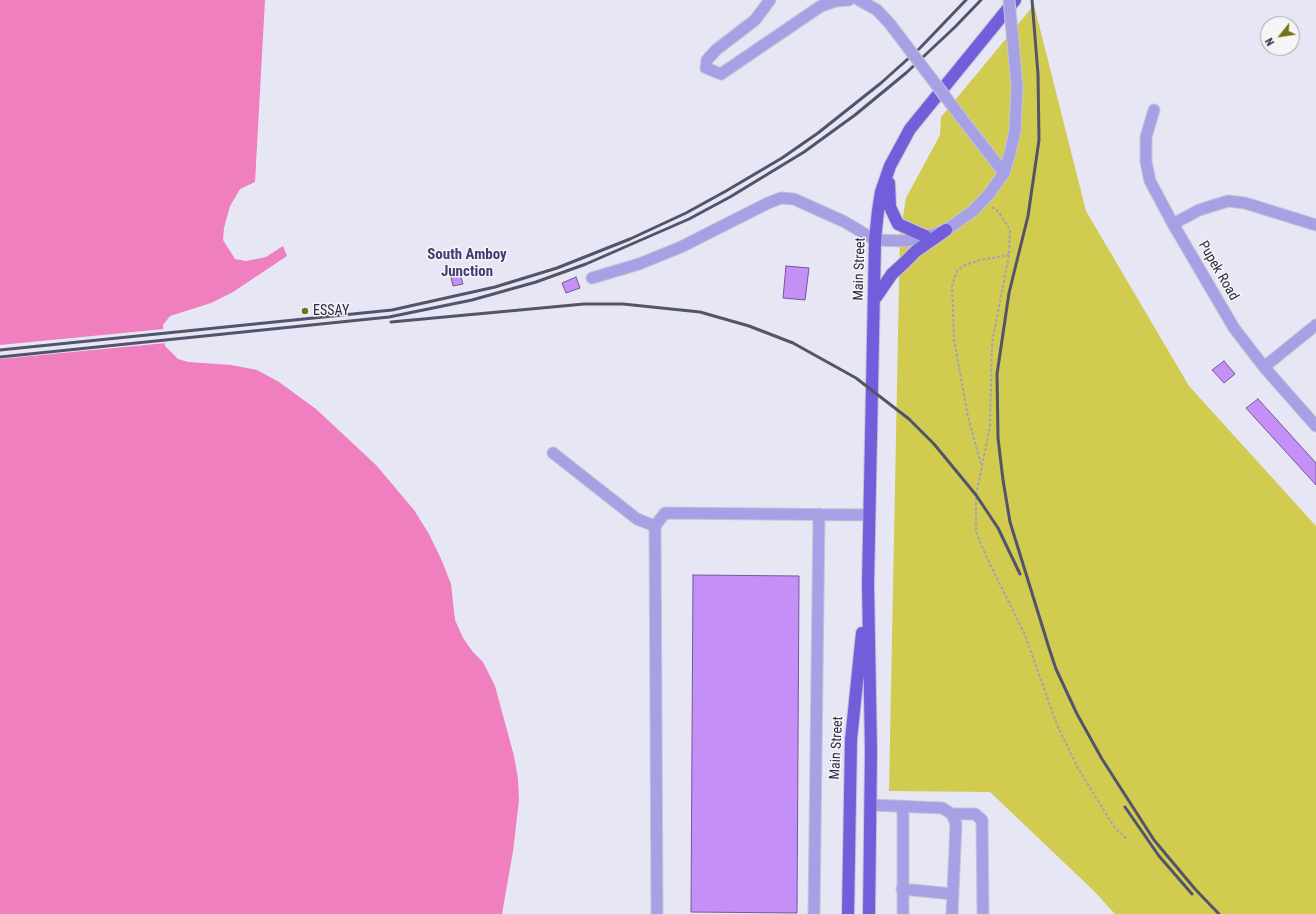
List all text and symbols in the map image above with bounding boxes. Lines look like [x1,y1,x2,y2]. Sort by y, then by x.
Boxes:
north arrow [1260,16,1300,56]
text: N [1263,36,1277,48]
street label: Main Street [851,237,869,301]
street label: Pupek Road [1194,238,1242,304]
district label: South Amboy Junction [427,246,507,281]
place label: ESSAY [313,303,349,319]
marker: ESSAY [300,306,310,316]
street label: Main Street [827,716,847,780]

